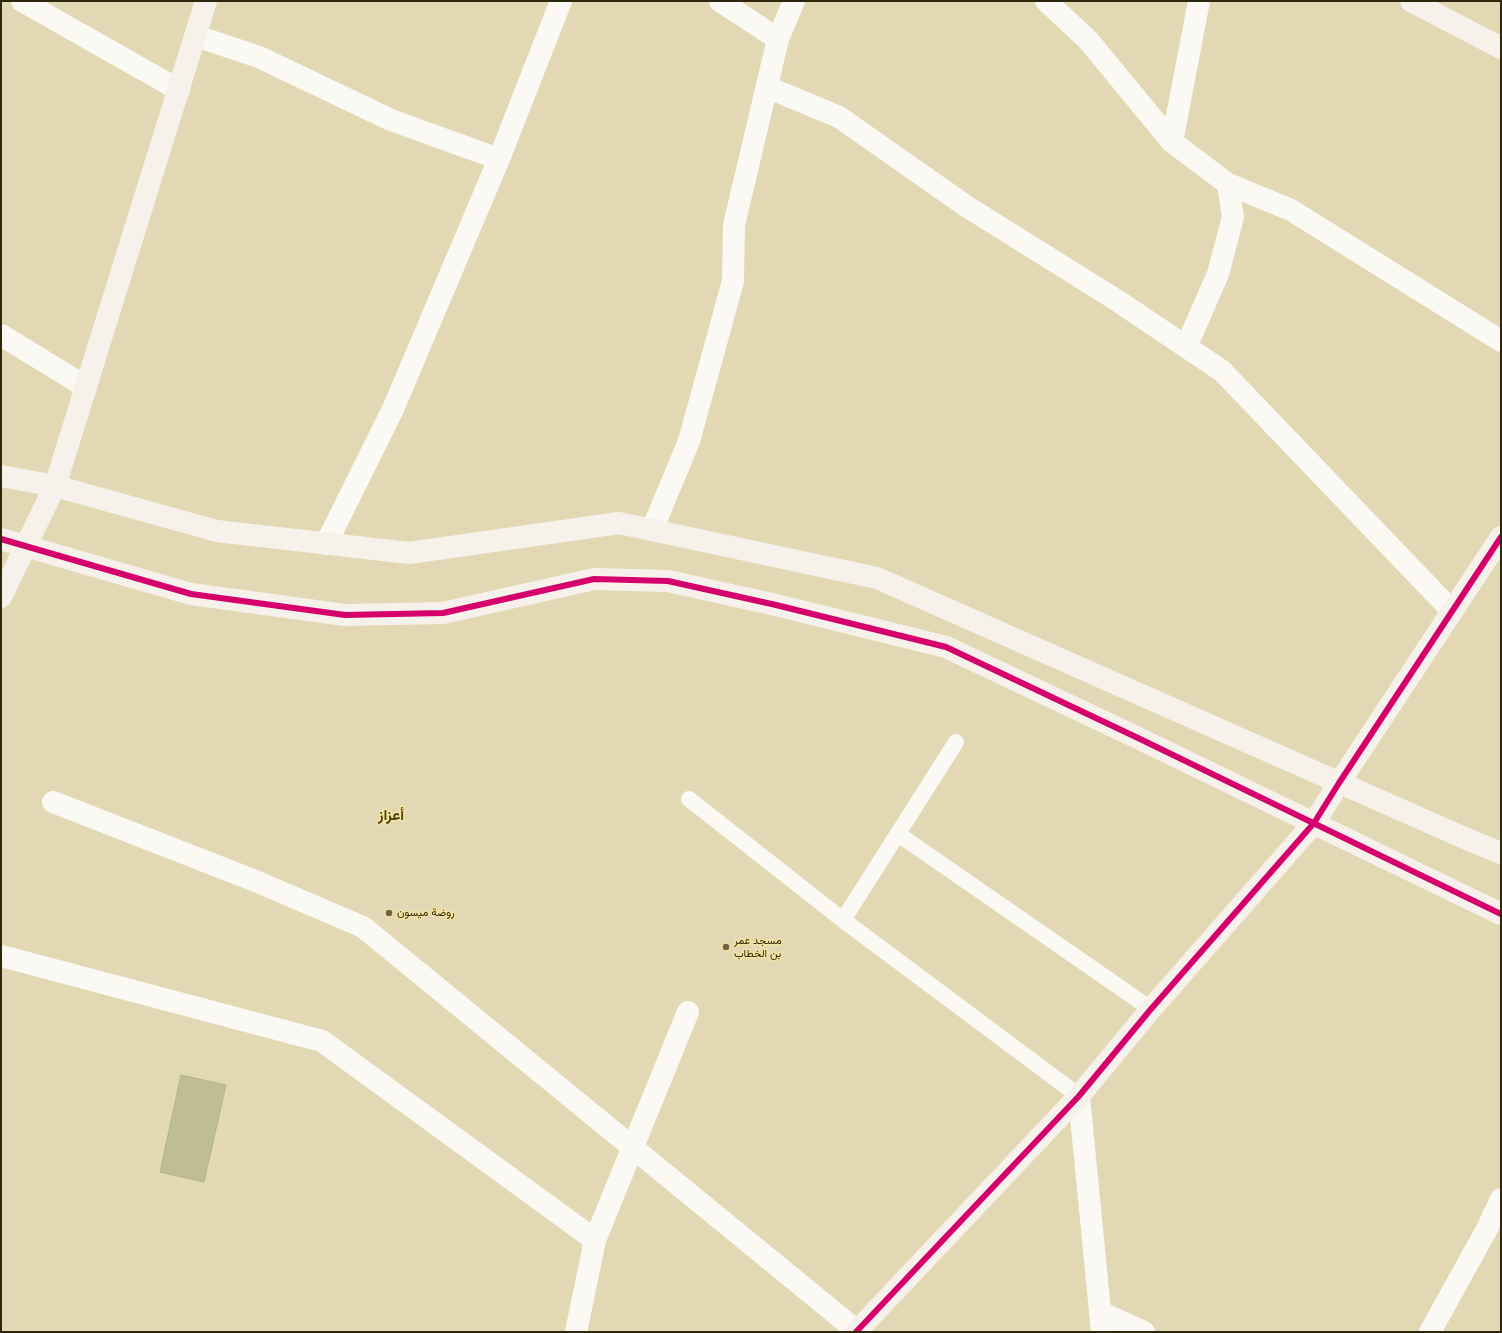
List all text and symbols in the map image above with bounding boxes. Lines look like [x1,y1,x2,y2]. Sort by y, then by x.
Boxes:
district label: أعزاز [378,806,404,824]
place label: روضة ميسون [397,906,455,920]
marker: روضة ميسون [384,908,394,918]
place label: مسجد عمر بن الخطاب [734,934,782,960]
marker: مسجد عمر بن الخطاب [721,942,731,952]

